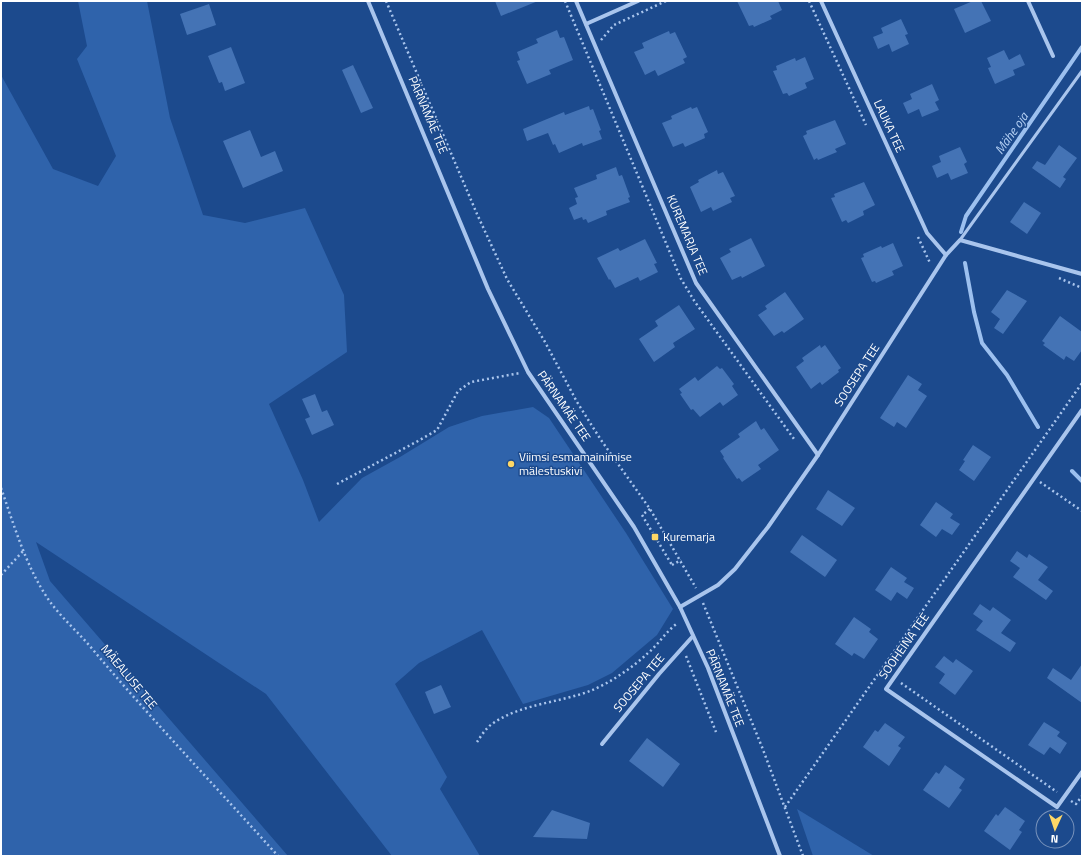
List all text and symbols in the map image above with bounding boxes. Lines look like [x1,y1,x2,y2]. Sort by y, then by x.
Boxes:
street label: PÄRNAMÄE TEE [404,73,453,157]
street label: LAUKA TEE [869,96,910,156]
water label: Mähe oja [989,107,1034,158]
street label: KUREMARJA TEE [662,192,713,278]
street label: SOOSEPA TEE [829,339,884,410]
street label: PÄRNAMÄE TEE [533,366,596,445]
place label: Viimsi esmamainimise mälestuskivi [519,447,632,480]
marker: Viimsi esmamainimise mälestuskivi [506,459,516,469]
place label: Kuremarja [663,527,715,546]
marker: Kuremarja [650,532,660,542]
street label: SOOHEINA TEE [874,608,934,683]
street label: MÄEALUSE TEE [96,640,163,714]
street label: PÄRNAMÄE TEE [701,646,750,730]
street label: SOOSEPA TEE [608,649,669,716]
north arrow [1035,809,1075,849]
text: N [1050,831,1059,847]

